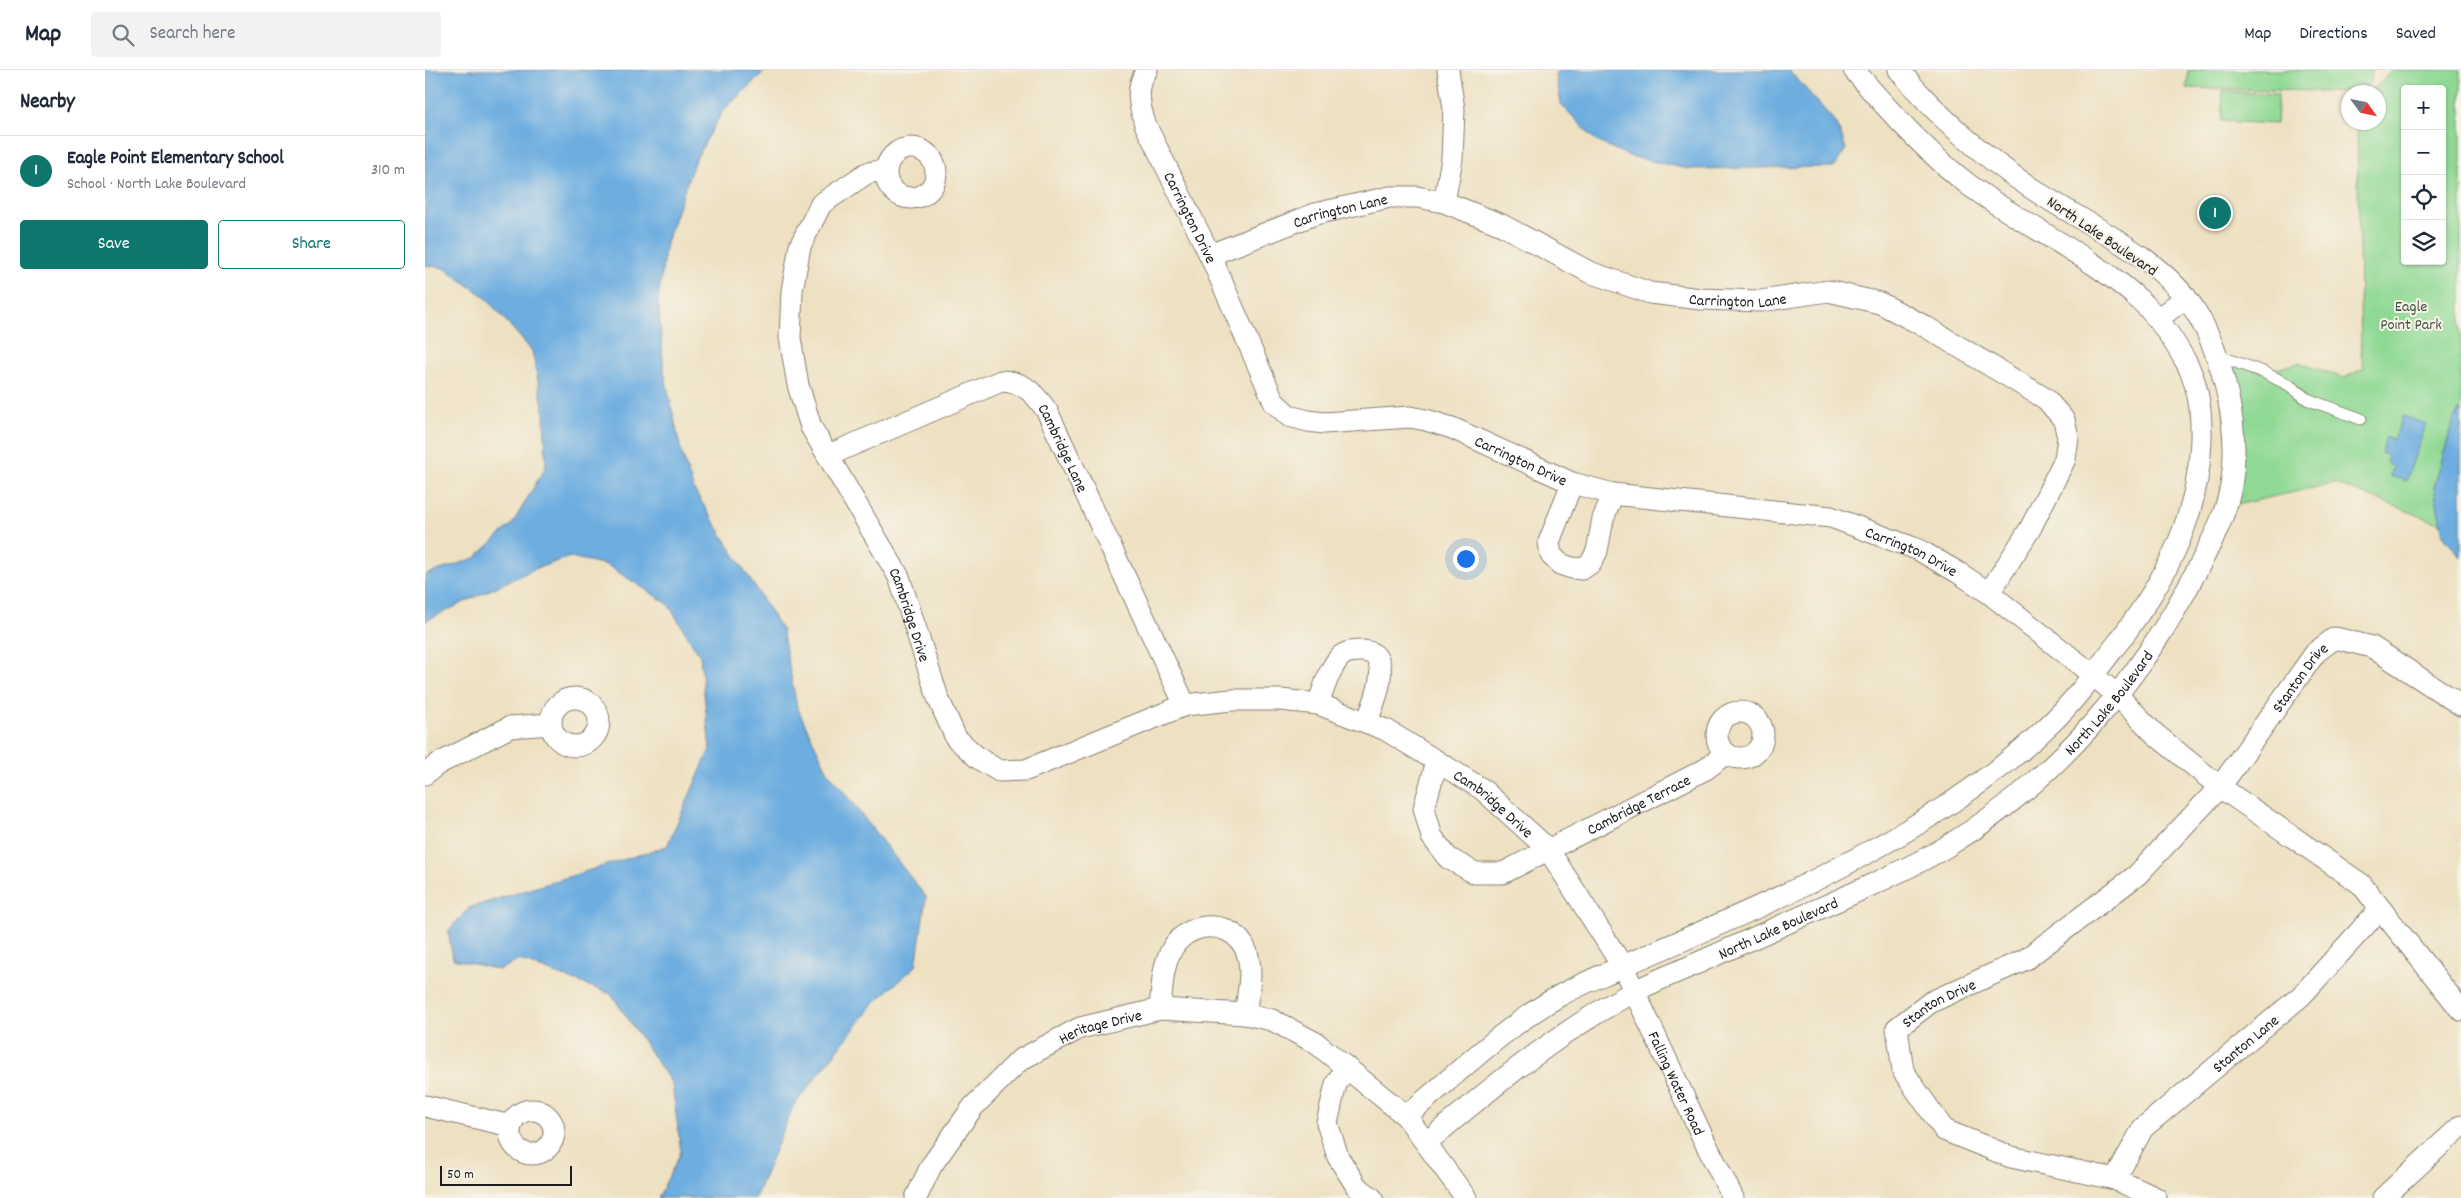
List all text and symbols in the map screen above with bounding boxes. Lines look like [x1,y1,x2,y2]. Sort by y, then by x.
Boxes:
search box [91,12,441,57]
text: Map [25,18,61,52]
icon: search [109,21,137,49]
text: Search here [149,21,235,48]
text: Map [2244,22,2271,47]
text: Directions [2299,22,2368,47]
text: Saved [2396,22,2436,47]
north arrow [2341,85,2386,130]
map controls [2401,85,2446,265]
button: + [2401,85,2446,130]
text: Nearby [20,88,75,118]
button: − [2401,130,2446,175]
text: Eagle Point Elementary School [67,146,284,173]
text: 1 [34,159,38,182]
text: 310 m [371,159,405,182]
street label: Carrington Drive [1156,168,1221,267]
text: School · North Lake Boulevard [67,173,246,196]
button: locate [2401,175,2446,220]
street label: Carrington Lane [1290,189,1390,236]
street label: North Lake Boulevard [2042,191,2162,283]
pin: 1 [2199,194,2231,232]
button: Save [20,220,208,269]
button: Share [218,220,405,269]
button: layers [2401,220,2446,265]
street label: Carrington Lane [1688,288,1788,315]
park label: Eagle Point Park [2380,296,2442,337]
street label: Cambridge Lane [1031,399,1093,497]
street label: Carrington Drive [1470,431,1570,493]
street label: Carrington Drive [1861,522,1961,584]
your location [1453,546,1479,572]
street label: Cambridge Drive [882,564,935,665]
street label: Stanton Drive [2267,638,2334,718]
street label: North Lake Boulevard [2060,647,2160,762]
street label: Cambridge Drive [1448,765,1538,844]
street label: Cambridge Terrace [1583,770,1695,842]
street label: North Lake Boulevard [1715,892,1842,966]
street label: Stanton Drive [1898,974,1980,1035]
street label: Heritage Drive [1055,1005,1144,1051]
street label: Stanton Lane [2208,1010,2285,1079]
street label: Falling Water Road [1641,1028,1709,1140]
scale bar [440,1163,573,1186]
text: 50 m [447,1165,474,1185]

